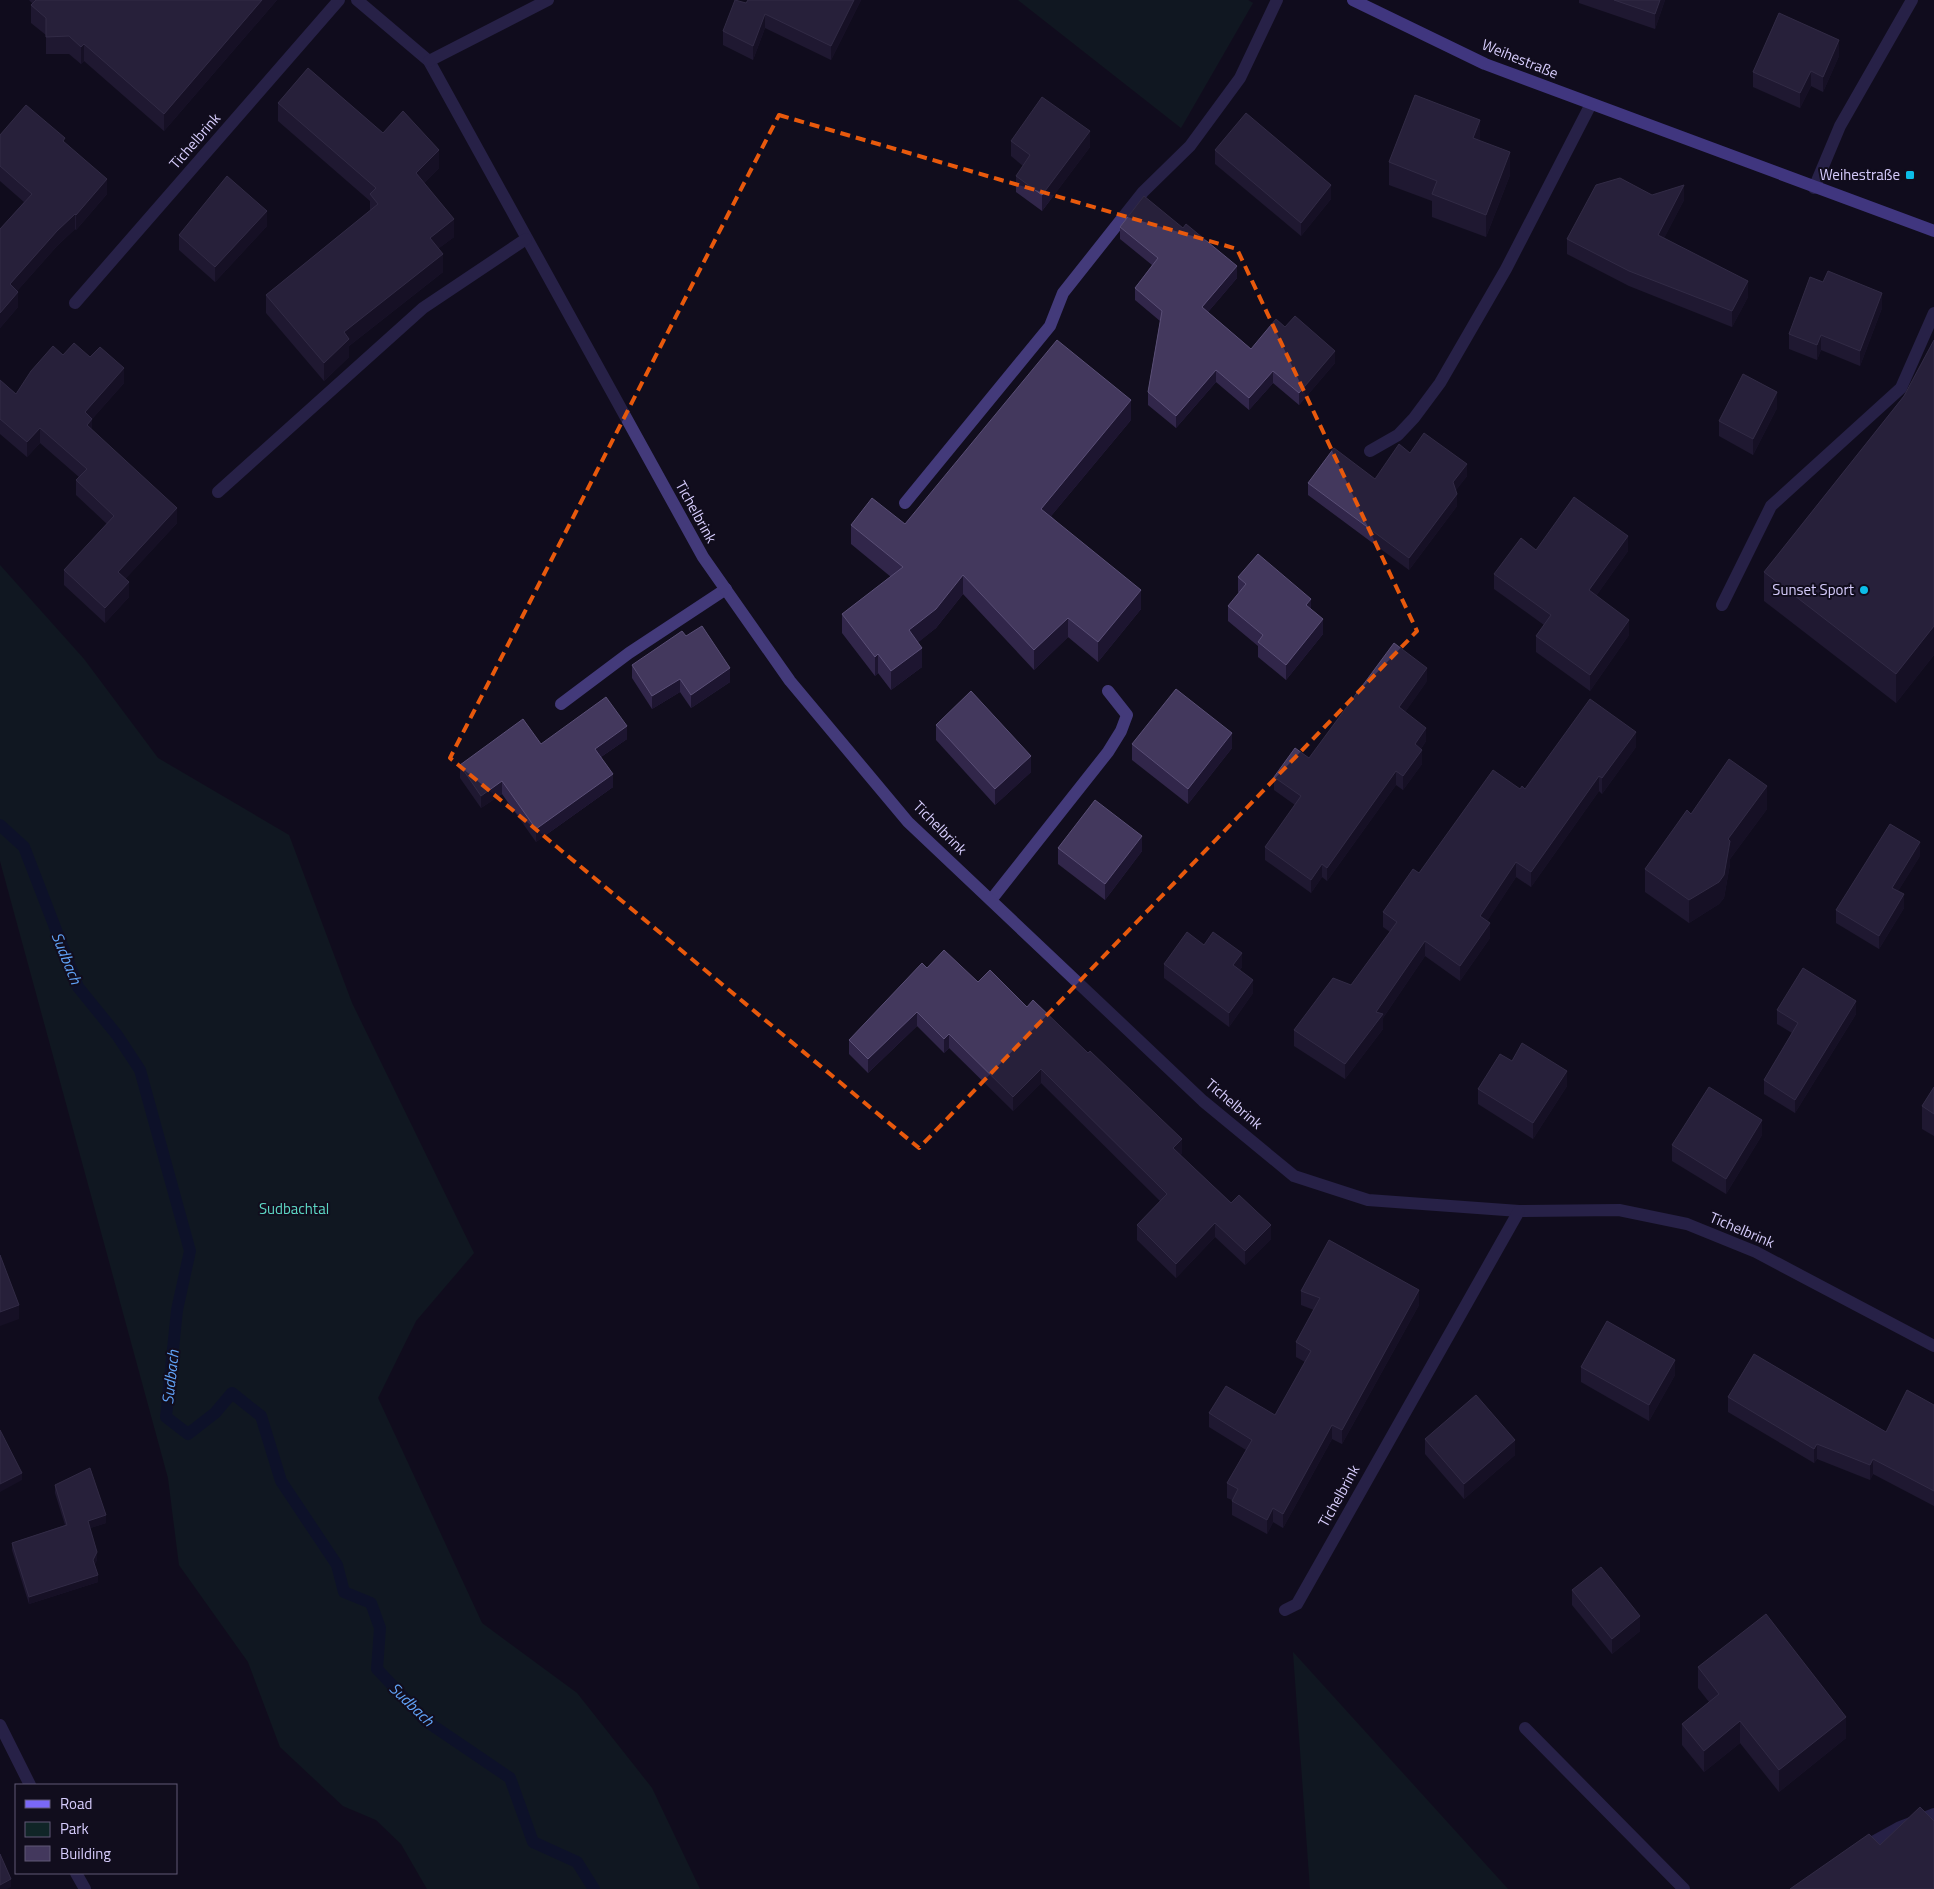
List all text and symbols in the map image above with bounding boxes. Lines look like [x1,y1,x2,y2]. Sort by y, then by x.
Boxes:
street label: Weihestraße [1479,33,1562,84]
street label: Tichelbrink [163,107,226,174]
place label: Weihestraße [1819,163,1900,186]
marker: Weihestraße [1904,169,1916,181]
street label: Tichelbrink [670,476,723,547]
place label: Sunset Sport [1772,578,1855,601]
marker: Sunset Sport [1858,584,1870,596]
street label: Tichelbrink [908,795,973,860]
water label: Sudbach [46,928,89,989]
street label: Tichelbrink [1201,1073,1268,1134]
park label: Sudbachtal [259,1197,329,1220]
street label: Tichelbrink [1706,1206,1778,1253]
water label: Sudbach [155,1348,185,1405]
street label: Tichelbrink [1312,1460,1365,1531]
water label: Sudbach [384,1676,441,1732]
legend [15,1784,178,1874]
text: Road [60,1792,92,1815]
text: Park [60,1817,89,1840]
text: Building [60,1842,111,1865]

